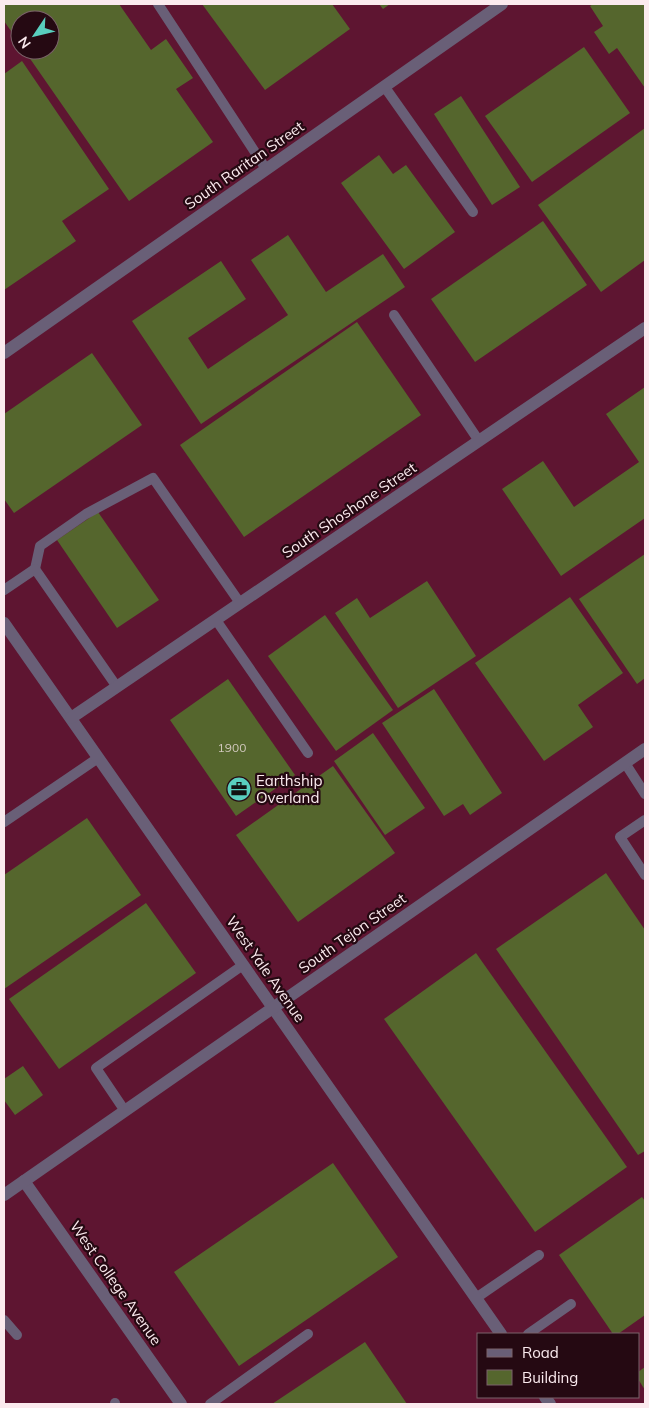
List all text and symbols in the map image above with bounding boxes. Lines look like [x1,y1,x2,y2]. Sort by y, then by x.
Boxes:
north arrow [10,10,60,60]
text: N [14,33,35,52]
street label: South Raritan Street [181,117,307,213]
street label: South Shoshone Street [278,458,420,562]
house number: 1900 [218,740,246,755]
place label: Earthship Overland [256,771,322,807]
office icon: Earthship Overland [226,776,252,802]
street label: South Tejon Street [295,889,409,977]
street label: West Yale Avenue [222,912,310,1026]
street label: West College Avenue [66,1217,166,1349]
legend [477,1333,639,1398]
text: Road [522,1343,559,1362]
text: Building [522,1368,578,1387]

